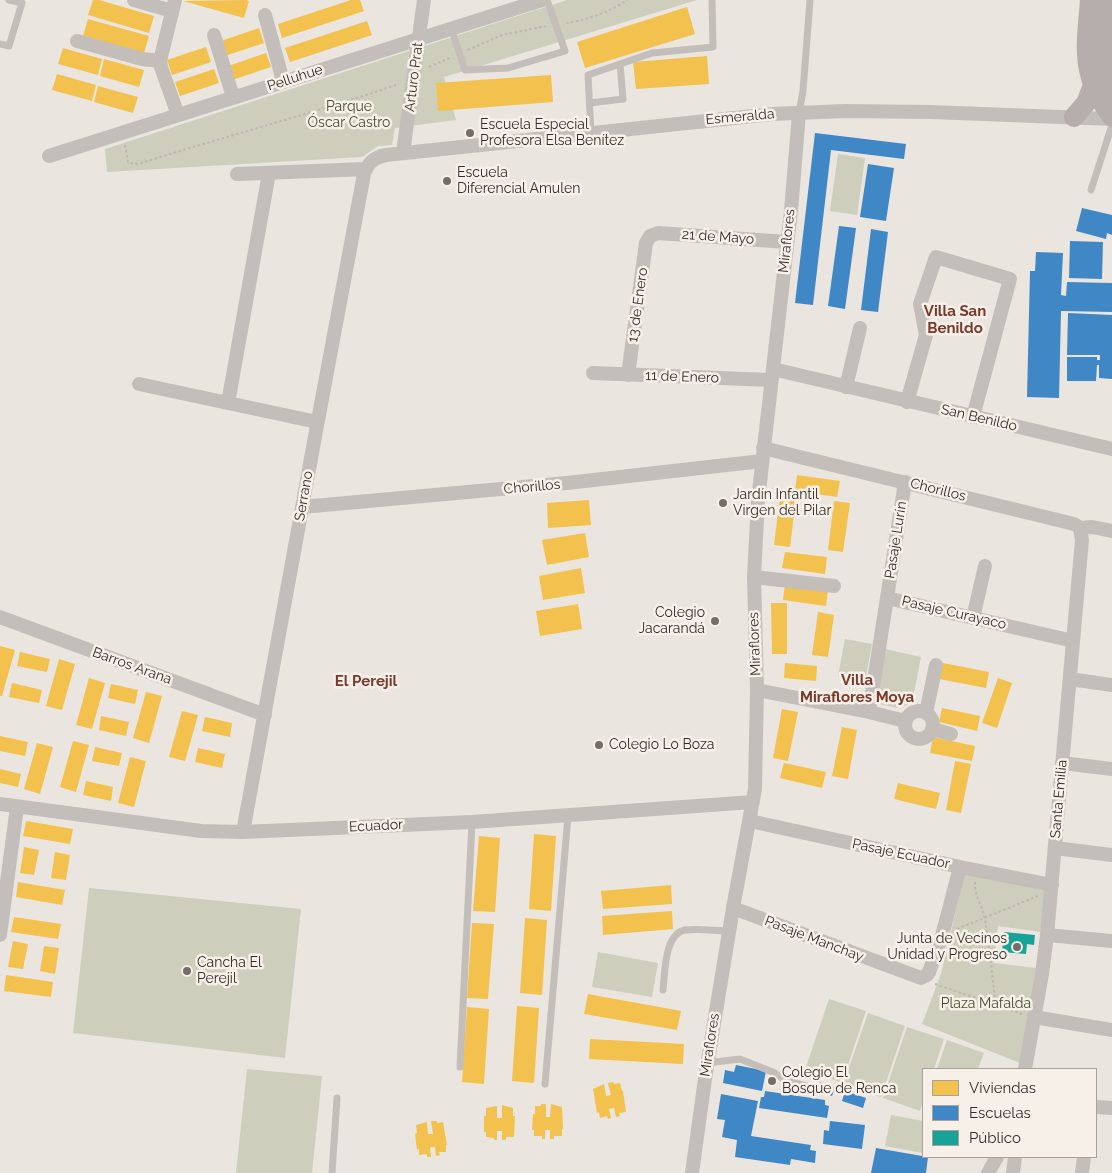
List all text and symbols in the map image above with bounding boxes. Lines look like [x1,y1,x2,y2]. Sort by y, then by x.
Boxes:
street label: Arturo Prat [401,41,427,113]
street label: Pelluhue [265,61,325,95]
park label: Parque Óscar Castro [308,99,390,132]
street label: Esmeralda [705,106,775,128]
place label: Escuela Especial Profesora Elsa Benítez [480,117,624,150]
marker: Escuela Especial Profesora Elsa Benítez [464,127,476,139]
place label: Escuela Diferencial Amulen [457,165,580,198]
marker: Escuela Diferencial Amulen [441,175,453,187]
street label: Miraflores [775,208,799,274]
street label: 21 de Mayo [681,226,755,248]
street label: 13 de Enero [624,267,652,343]
district label: Villa San Benildo [924,302,986,337]
street label: 11 de Enero [645,367,719,387]
street label: San Benildo [939,401,1019,435]
street label: Serrano [291,470,317,522]
street label: Chorillos [908,475,968,505]
street label: Chorillos [503,476,561,498]
place label: Jardín Infantil Virgen del Pilar [733,487,831,520]
marker: Jardín Infantil Virgen del Pilar [717,497,729,509]
street label: Pasaje Lurín [882,500,910,580]
street label: Pasaje Curayaco [900,593,1008,633]
place label: Colegio Jacarandá [638,605,705,638]
street label: Miraflores [745,612,765,676]
marker: Colegio Jacarandá [709,615,721,627]
street label: Barros Arana [90,644,174,688]
district label: Villa Miraflores Moya [800,671,914,706]
district label: El Perejil [335,672,397,690]
place label: Colegio Lo Boza [609,737,714,753]
marker: Colegio Lo Boza [593,739,605,751]
street label: Santa Emilia [1047,759,1071,839]
street label: Ecuador [349,816,403,836]
street label: Pasaje Ecuador [851,835,951,873]
street label: Pasaje Manchay [762,912,866,966]
place label: Junta de Vecinos Unidad y Progreso [887,931,1007,964]
marker: Junta de Vecinos Unidad y Progreso [1011,941,1023,953]
place label: Cancha El Perejil [197,955,262,988]
marker: Cancha El Perejil [181,965,193,977]
park label: Plaza Mafalda [941,996,1031,1012]
street label: Miraflores [697,1012,723,1078]
place label: Colegio El Bosque de Renca [782,1065,896,1098]
legend [922,1068,1097,1158]
marker: Colegio El Bosque de Renca [766,1075,778,1087]
text: Viviendas [969,1079,1036,1097]
text: Escuelas [969,1104,1031,1122]
text: Público [969,1129,1021,1147]

